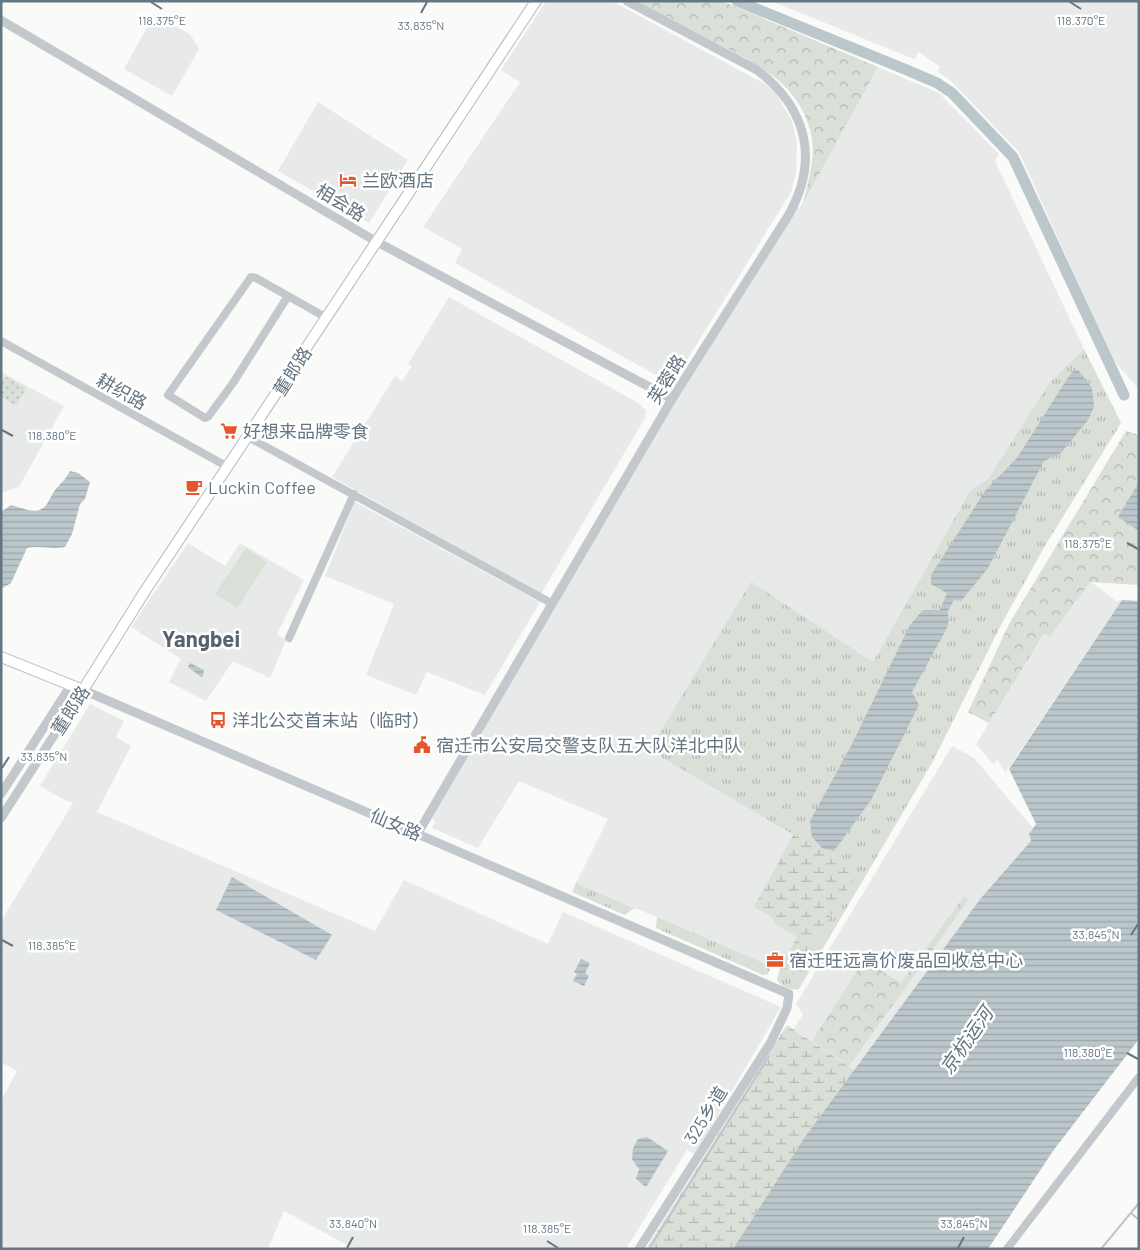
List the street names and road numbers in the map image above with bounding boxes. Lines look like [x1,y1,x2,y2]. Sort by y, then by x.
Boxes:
street label: 相会路 [312,179,370,225]
street label: 董郎路 [268,342,316,400]
street label: 芙蓉路 [642,350,690,408]
street label: 耕织路 [93,368,151,414]
street label: 董郎路 [46,681,94,739]
street label: 仙女路 [367,803,425,845]
street label: 325乡道 [679,1082,731,1148]

